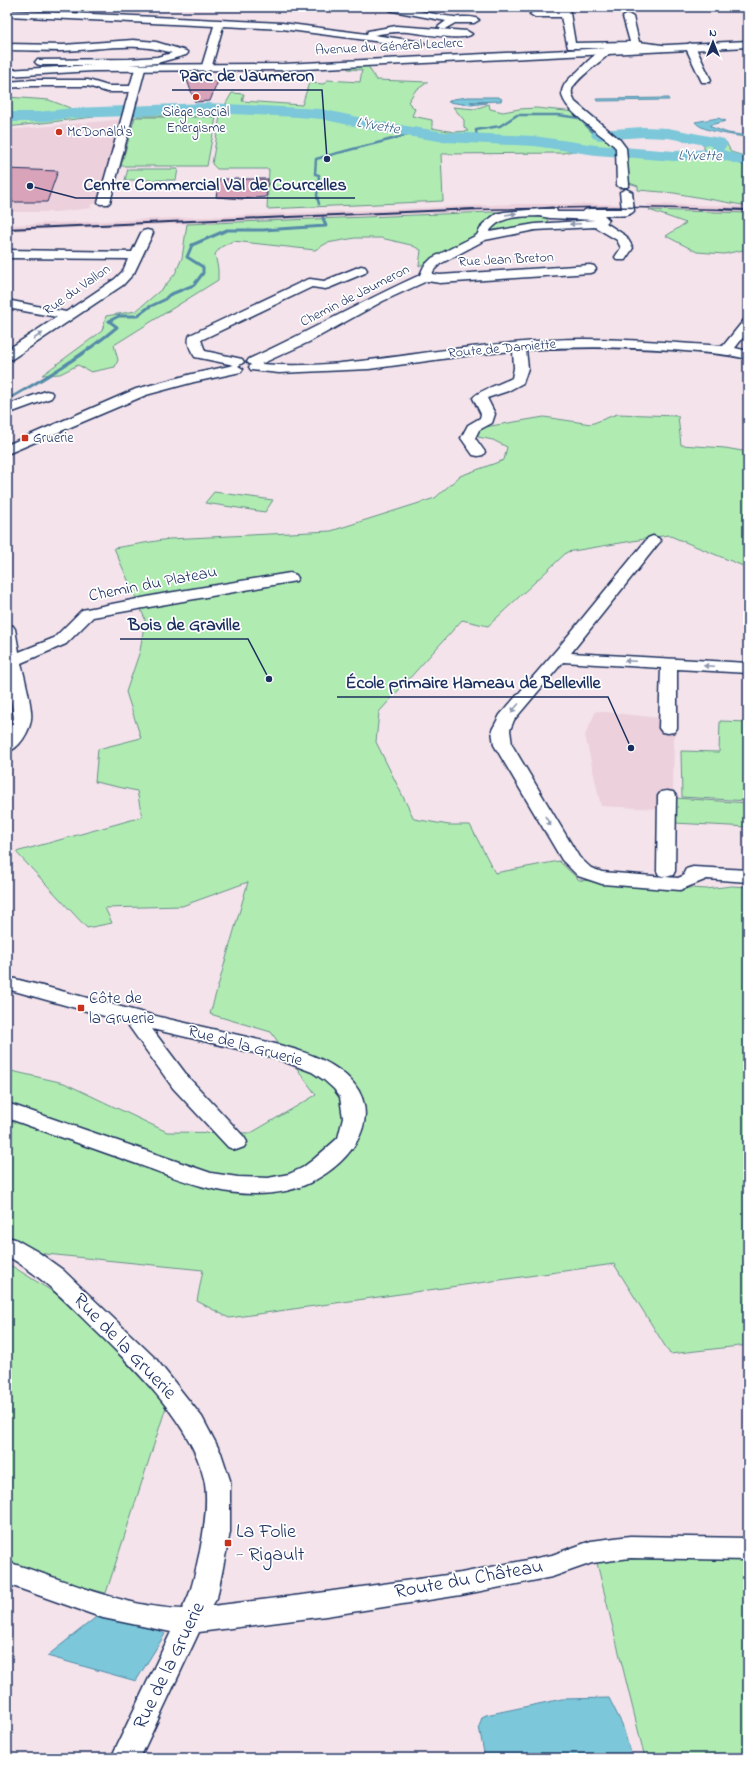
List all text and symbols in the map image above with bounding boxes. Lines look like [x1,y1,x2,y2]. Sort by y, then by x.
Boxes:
north arrow [693,22,733,62]
text: N [709,25,717,41]
street label: Avenue du Général Leclerc [315,33,464,61]
callout: Parc de Jaumeron [172,60,322,90]
text: Parc de Jaumeron [180,64,314,90]
marker: Siège social Energisme [191,92,201,102]
place label: Siège social Energisme [163,102,229,140]
water label: L'Yvette [355,111,403,141]
place label: McDonald's [67,122,133,143]
marker: McDonald's [54,127,64,137]
water label: L'Yvette [678,145,723,167]
callout: Centre Commercial Val de Courcelles [76,168,355,198]
text: Centre Commercial Val de Courcelles [83,173,347,199]
one-way arrow [505,211,517,217]
one-way arrow [568,221,581,227]
street label: Rue Jean Breton [458,247,554,273]
street label: Rue du Vallon [39,259,115,321]
street label: Chemin de Jaumeron [297,259,413,333]
one-way arrow [32,333,44,340]
street label: Route de Damiette [447,334,558,364]
place label: Gruerie [33,428,74,449]
marker: Gruerie [20,433,30,443]
street label: Chemin du Plateau [87,559,219,609]
callout: Bois de Graville [120,609,248,639]
text: Bois de Graville [127,613,241,639]
one-way arrow [624,658,636,665]
one-way arrow [703,662,715,669]
callout: École primaire Hameau de Belleville [337,667,608,697]
text: École primaire Hameau de Belleville [346,671,601,697]
one-way arrow [511,703,520,713]
one-way arrow [545,815,552,827]
place label: Côte de la Gruerie [89,986,155,1031]
marker: Côte de la Gruerie [76,1003,86,1013]
street label: Rue de la Gruerie [185,1019,306,1073]
street label: Rue de la Gruerie [65,1287,183,1407]
place label: La Folie - Rigault [236,1518,305,1571]
marker: La Folie - Rigault [223,1538,233,1548]
street label: Route du Château [392,1553,546,1607]
street label: Rue de la Gruerie [127,1597,213,1735]

